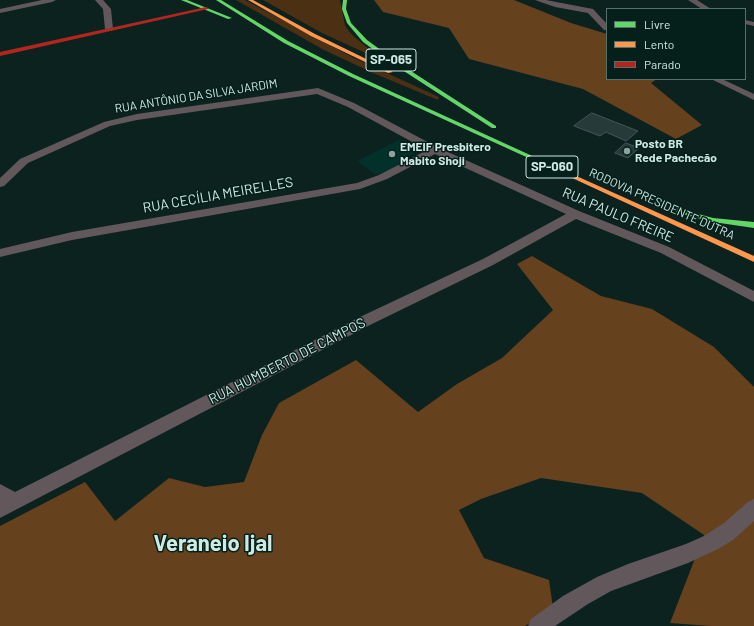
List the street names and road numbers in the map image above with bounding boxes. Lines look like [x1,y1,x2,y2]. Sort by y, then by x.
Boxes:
road number: SP-065 [366,49,416,71]
street label: RUA ANTÔNIO DA SILVA JARDIM [114,76,278,116]
road number: SP-060 [526,156,578,178]
street label: RODOVIA PRESIDENTE DUTRA [587,165,737,243]
street label: RUA CECÍLIA MEIRELLES [141,173,295,217]
street label: RUA PAULO FREIRE [560,184,676,246]
street label: RUA HUMBERTO DE CAMPOS [206,314,368,408]

